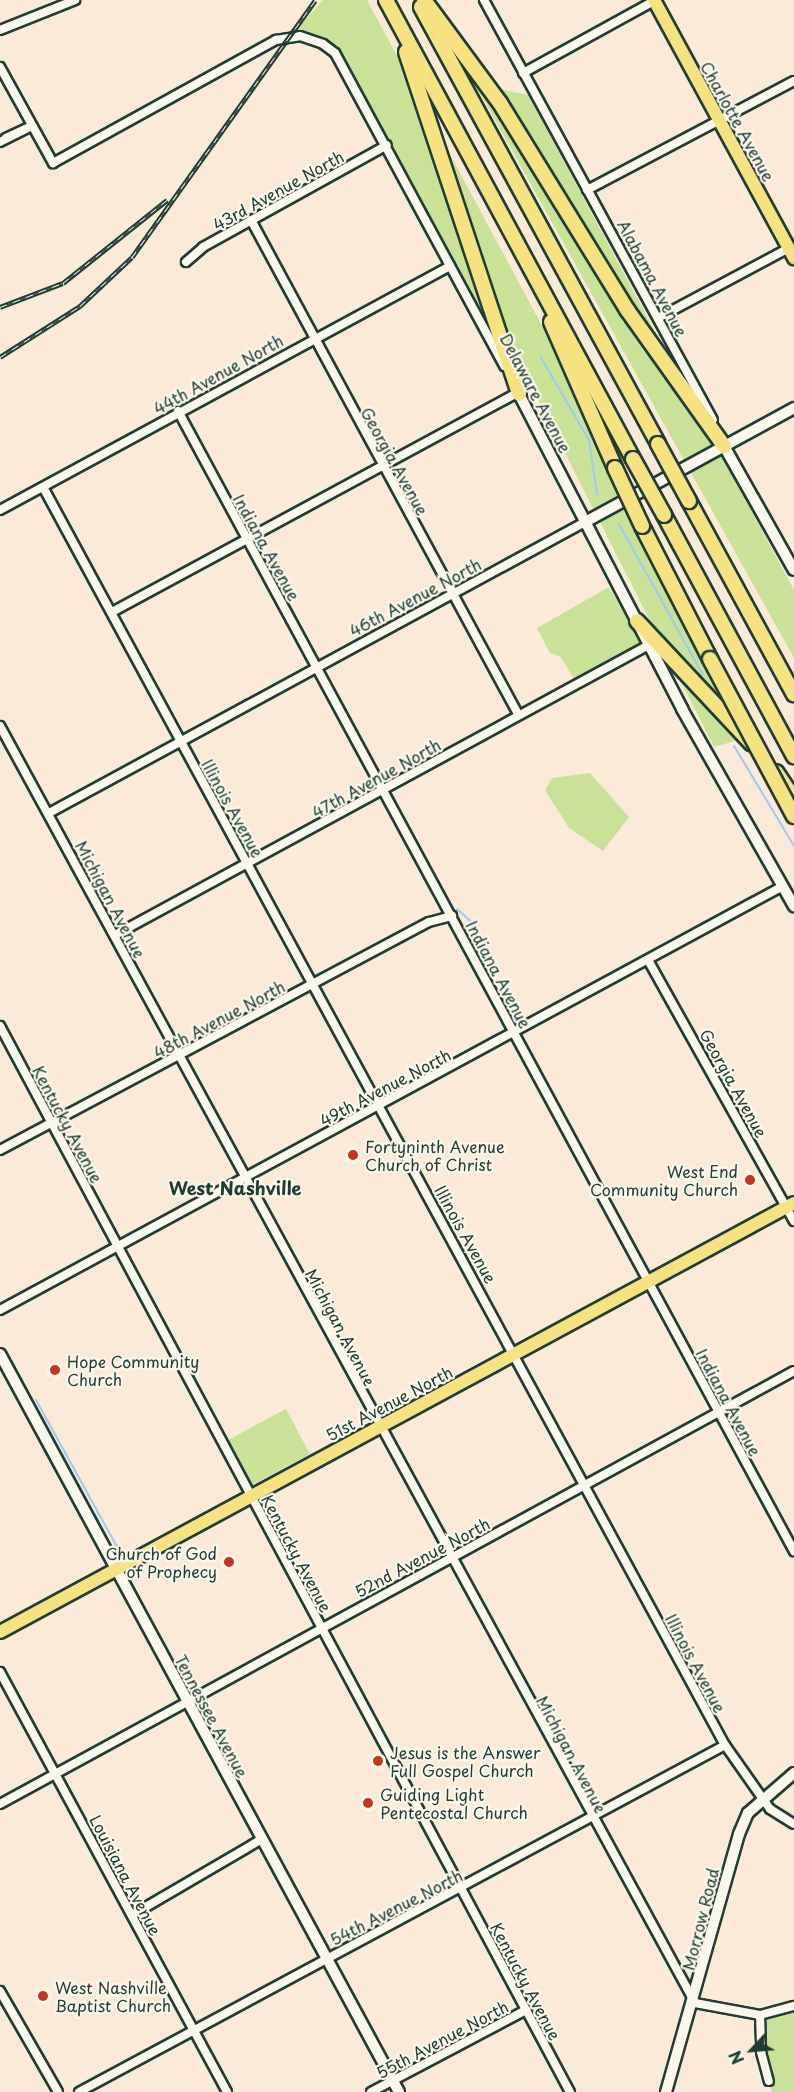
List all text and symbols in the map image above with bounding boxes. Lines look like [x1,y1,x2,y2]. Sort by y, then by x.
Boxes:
street label: Charlotte Avenue [698,59,778,183]
street label: 43rd Avenue North [209,146,347,234]
street label: Alabama Avenue [614,216,692,340]
street label: 44th Avenue North [149,330,287,418]
street label: Delaware Avenue [497,330,575,456]
street label: Georgia Avenue [357,403,433,519]
street label: Indiana Avenue [230,491,304,603]
street label: 46th Avenue North [345,554,485,640]
street label: 47th Avenue North [308,734,444,822]
street label: Illinois Avenue [198,756,268,860]
street label: Michigan Avenue [72,837,150,961]
street label: Indiana Avenue [463,917,535,1031]
street label: 48th Avenue North [150,976,288,1062]
street label: Georgia Avenue [696,1025,772,1141]
street label: 49th Avenue North [316,1044,454,1130]
street label: Kentucky Avenue [29,1061,107,1187]
place label: Fortyninth Avenue Church of Christ [365,1136,505,1174]
marker: Fortyninth Avenue Church of Christ [346,1148,360,1162]
place label: West End Community Church [589,1161,738,1199]
marker: West End Community Church [743,1173,757,1187]
district label: West Nashville [169,1177,301,1199]
street label: Illinois Avenue [431,1182,501,1286]
street label: Michigan Avenue [302,1265,380,1389]
street label: Indiana Avenue [693,1345,765,1459]
place label: Hope Community Church [67,1351,200,1389]
street label: 51st Avenue North [322,1361,456,1445]
marker: Hope Community Church [48,1363,62,1377]
street label: Kentucky Avenue [258,1490,336,1616]
street label: 52nd Avenue North [351,1513,493,1601]
place label: Church of God of Prophecy [105,1543,217,1581]
marker: Church of God of Prophecy [222,1555,236,1569]
street label: Illinois Avenue [662,1611,730,1715]
street label: Tennessee Avenue [172,1651,252,1781]
street label: Michigan Avenue [533,1692,611,1816]
place label: Jesus is the Answer Full Gospel Church [390,1742,542,1780]
marker: Jesus is the Answer Full Gospel Church [371,1754,385,1768]
place label: Guiding Light Pentecostal Church [380,1784,528,1822]
marker: Guiding Light Pentecostal Church [361,1796,375,1810]
street label: Louisiana Avenue [86,1812,166,1938]
street label: 54th Avenue North [326,1865,466,1949]
street label: Morrow Road [678,1867,722,1971]
street label: Kentucky Avenue [487,1918,565,2044]
place label: West Nashville Baptist Church [55,1977,172,2015]
marker: West Nashville Baptist Church [36,1989,50,2003]
street label: 55th Avenue North [373,1996,511,2082]
north arrow [722,2020,782,2080]
text: N [722,2047,749,2069]

